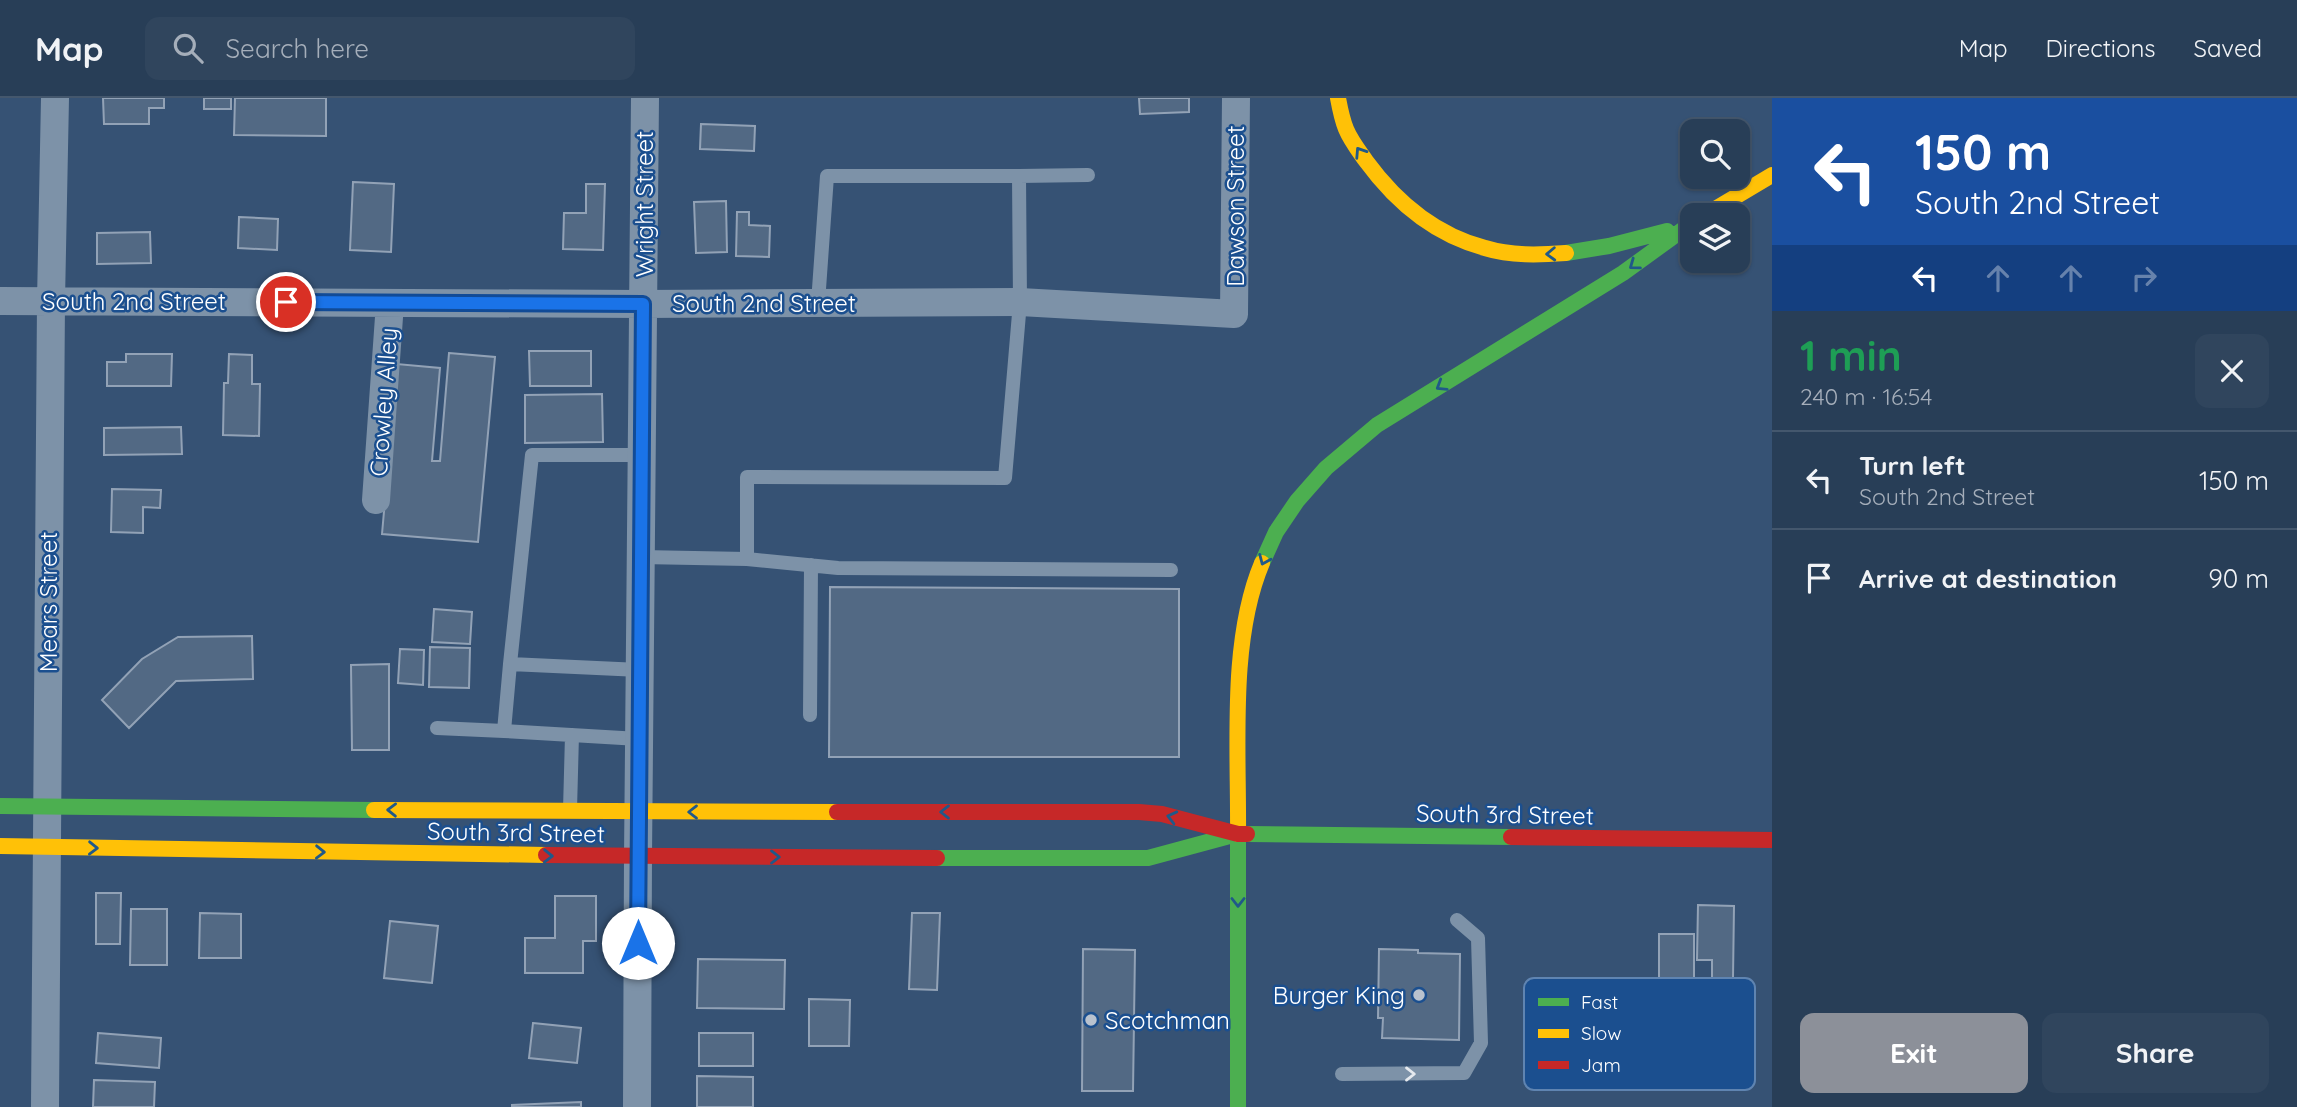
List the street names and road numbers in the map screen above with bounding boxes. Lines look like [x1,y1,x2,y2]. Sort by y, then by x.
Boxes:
street label: Dawson Street [1220,125,1250,287]
street label: Wright Street [629,131,659,277]
street label: South 2nd Street [42,286,226,316]
street label: South 2nd Street [672,288,856,318]
street label: Crowley Alley [363,327,403,477]
street label: Mears Street [33,532,63,672]
street label: South 3rd Street [1416,797,1594,831]
street label: South 3rd Street [427,815,605,849]

